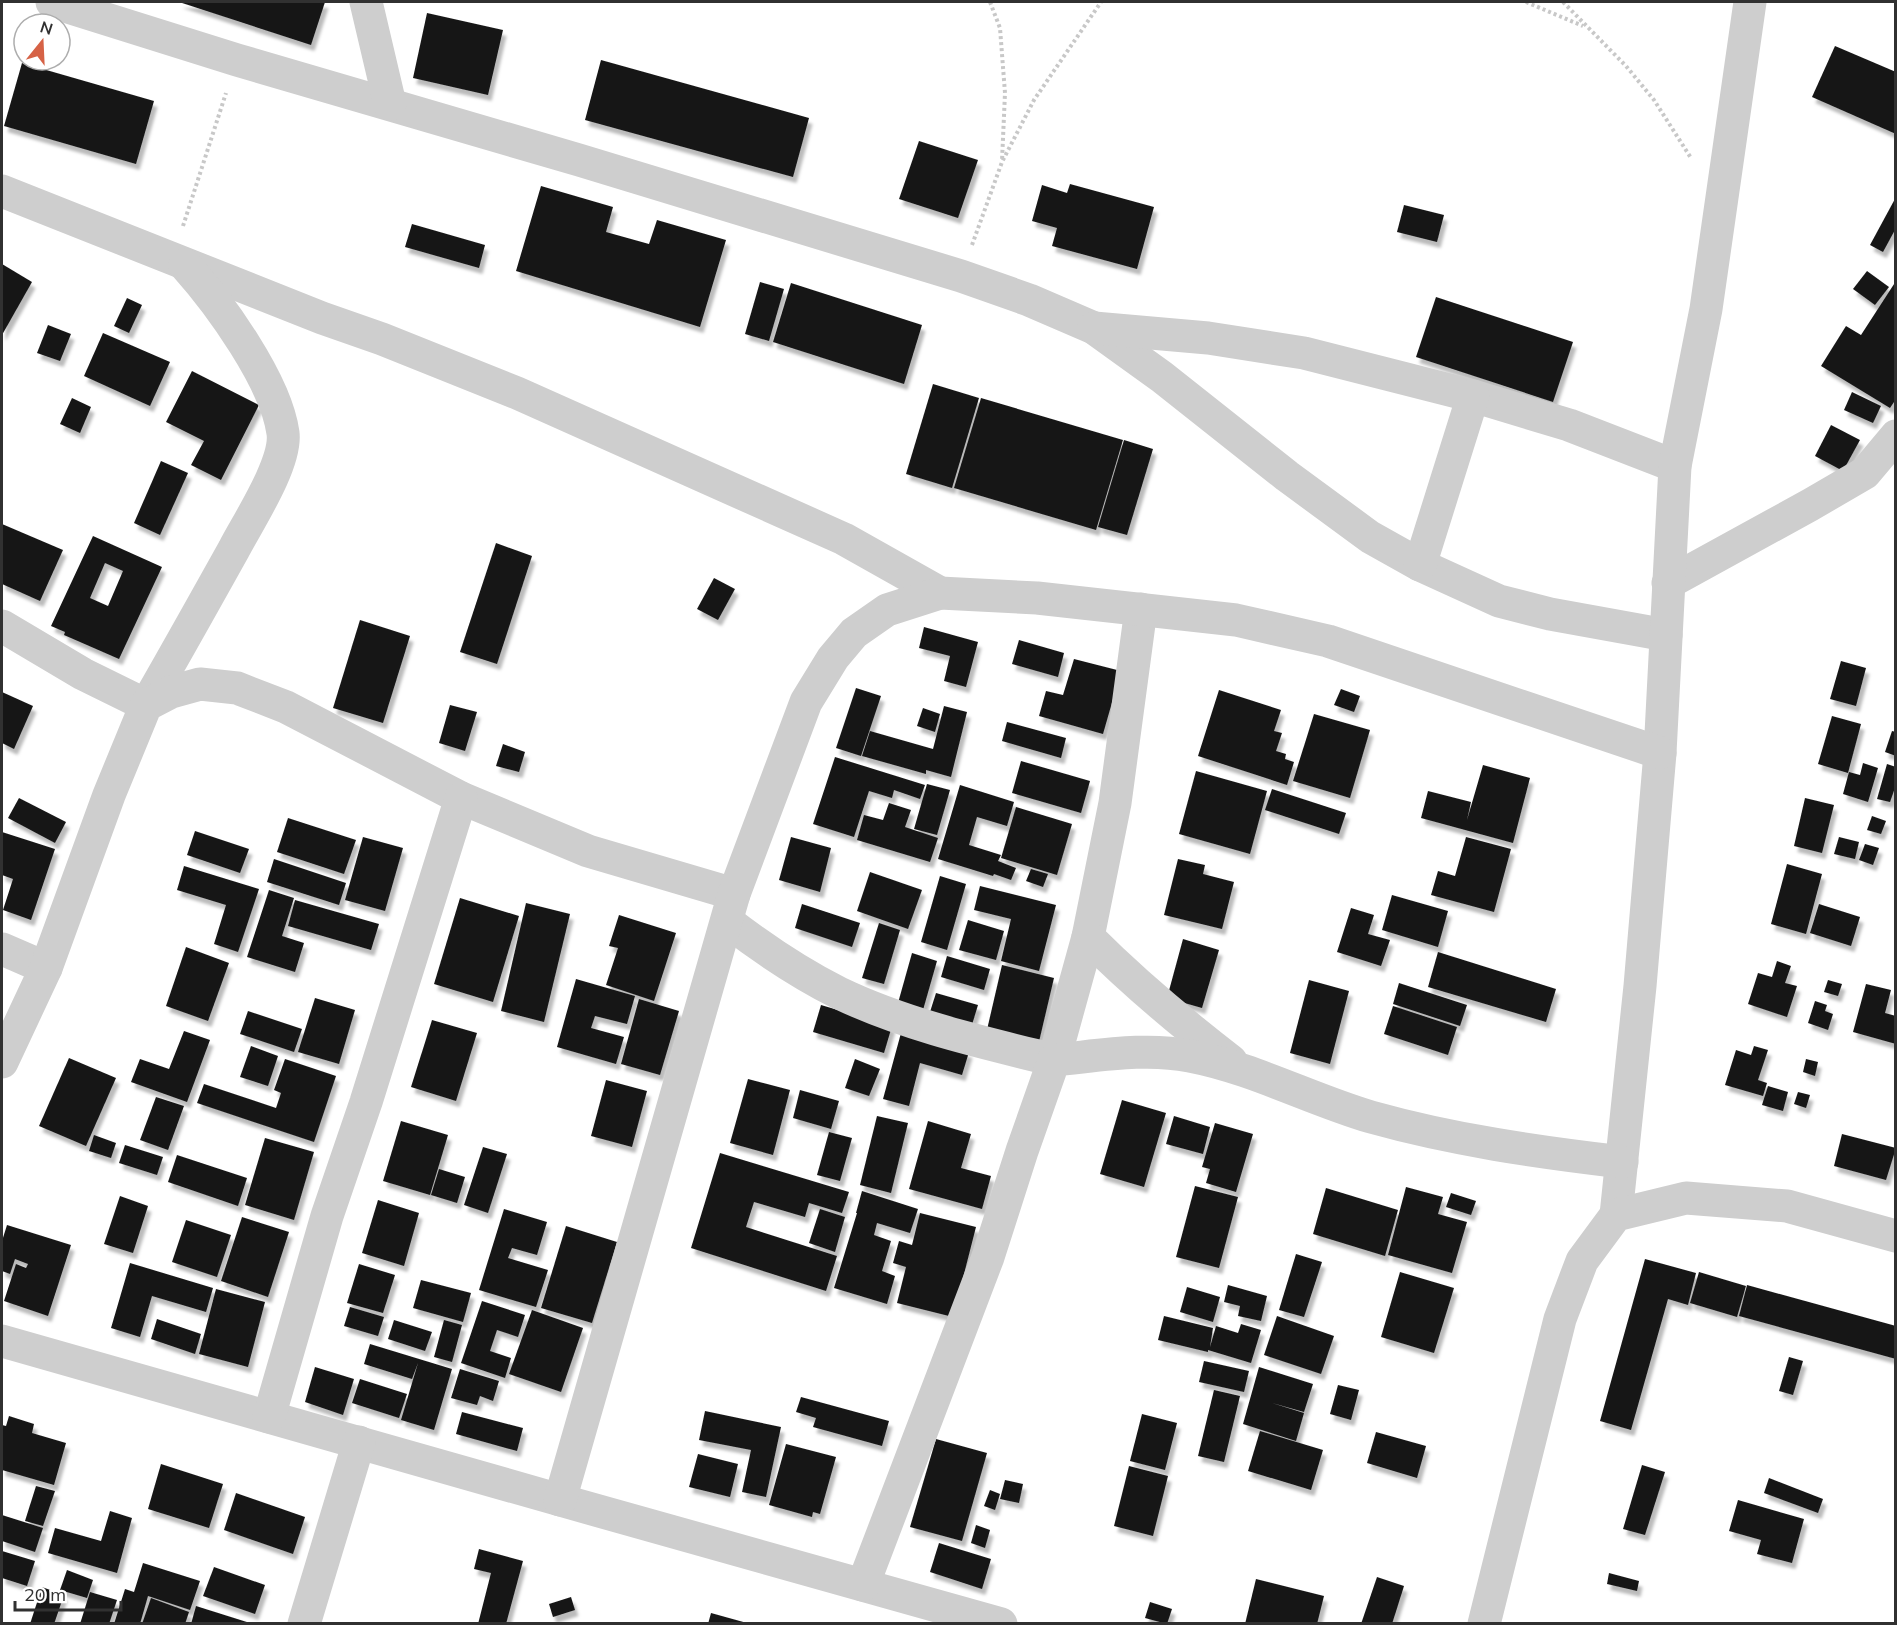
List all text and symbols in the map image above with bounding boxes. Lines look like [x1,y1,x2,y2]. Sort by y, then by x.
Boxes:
north arrow [12,12,72,72]
text: N [38,16,55,39]
scale bar [15,1574,122,1612]
text: 20 m [24,1583,66,1606]

